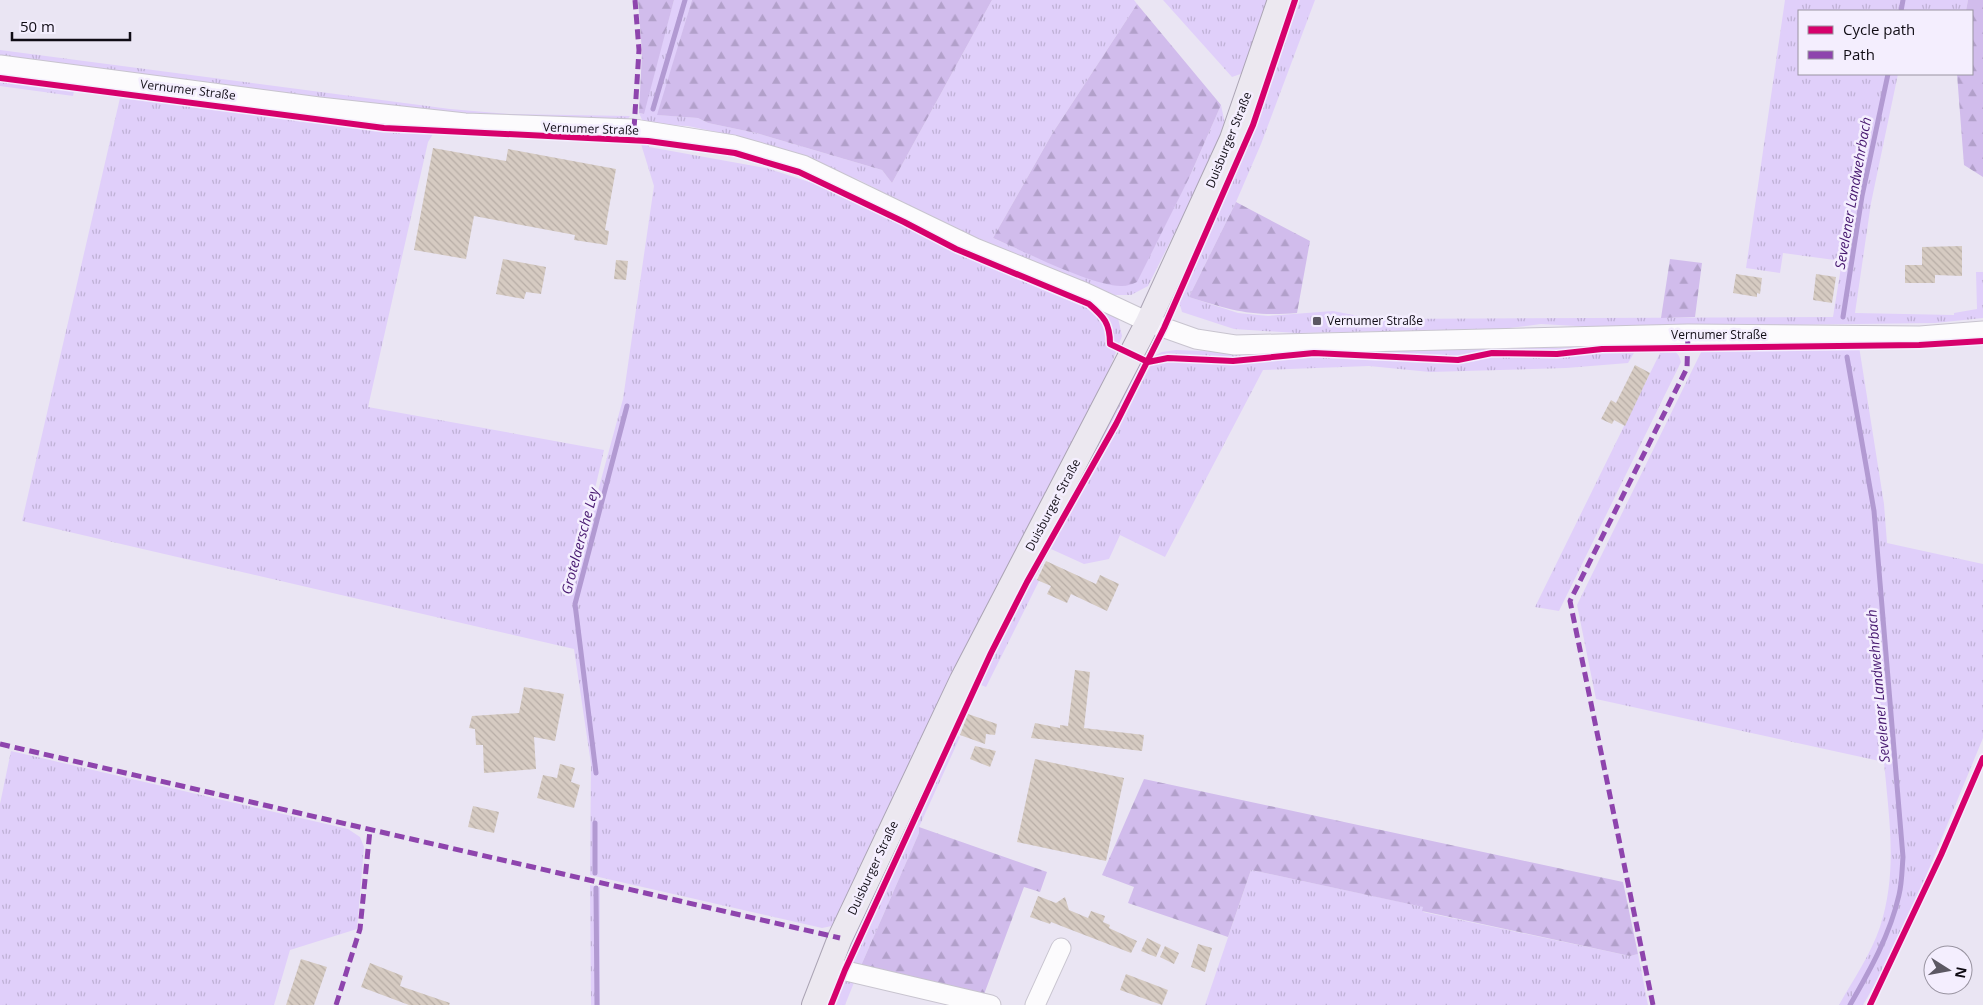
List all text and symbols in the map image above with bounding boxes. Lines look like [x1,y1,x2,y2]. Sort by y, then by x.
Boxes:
scale bar [12,10,130,42]
legend [1798,10,1973,75]
text: 50 m [20,16,55,36]
text: Cycle path [1843,19,1915,39]
text: Path [1843,44,1875,64]
street label: Vernumer Straße [139,75,237,104]
street label: Duisburger Straße [1201,89,1256,190]
water label: Sevelener Landwehrbach [1830,115,1875,270]
street label: Vernumer Straße [543,118,640,139]
place label: Vernumer Straße [1327,312,1423,329]
marker: Vernumer Straße [1311,315,1323,327]
street label: Vernumer Straße [1671,326,1767,343]
street label: Duisburger Straße [1021,455,1084,554]
water label: Grotelaersche Ley [556,484,603,596]
water label: Sevelener Landwehrbach [1861,609,1894,764]
street label: Duisburger Straße [843,818,902,918]
north arrow [1923,945,1973,995]
text: N [1951,965,1972,980]

